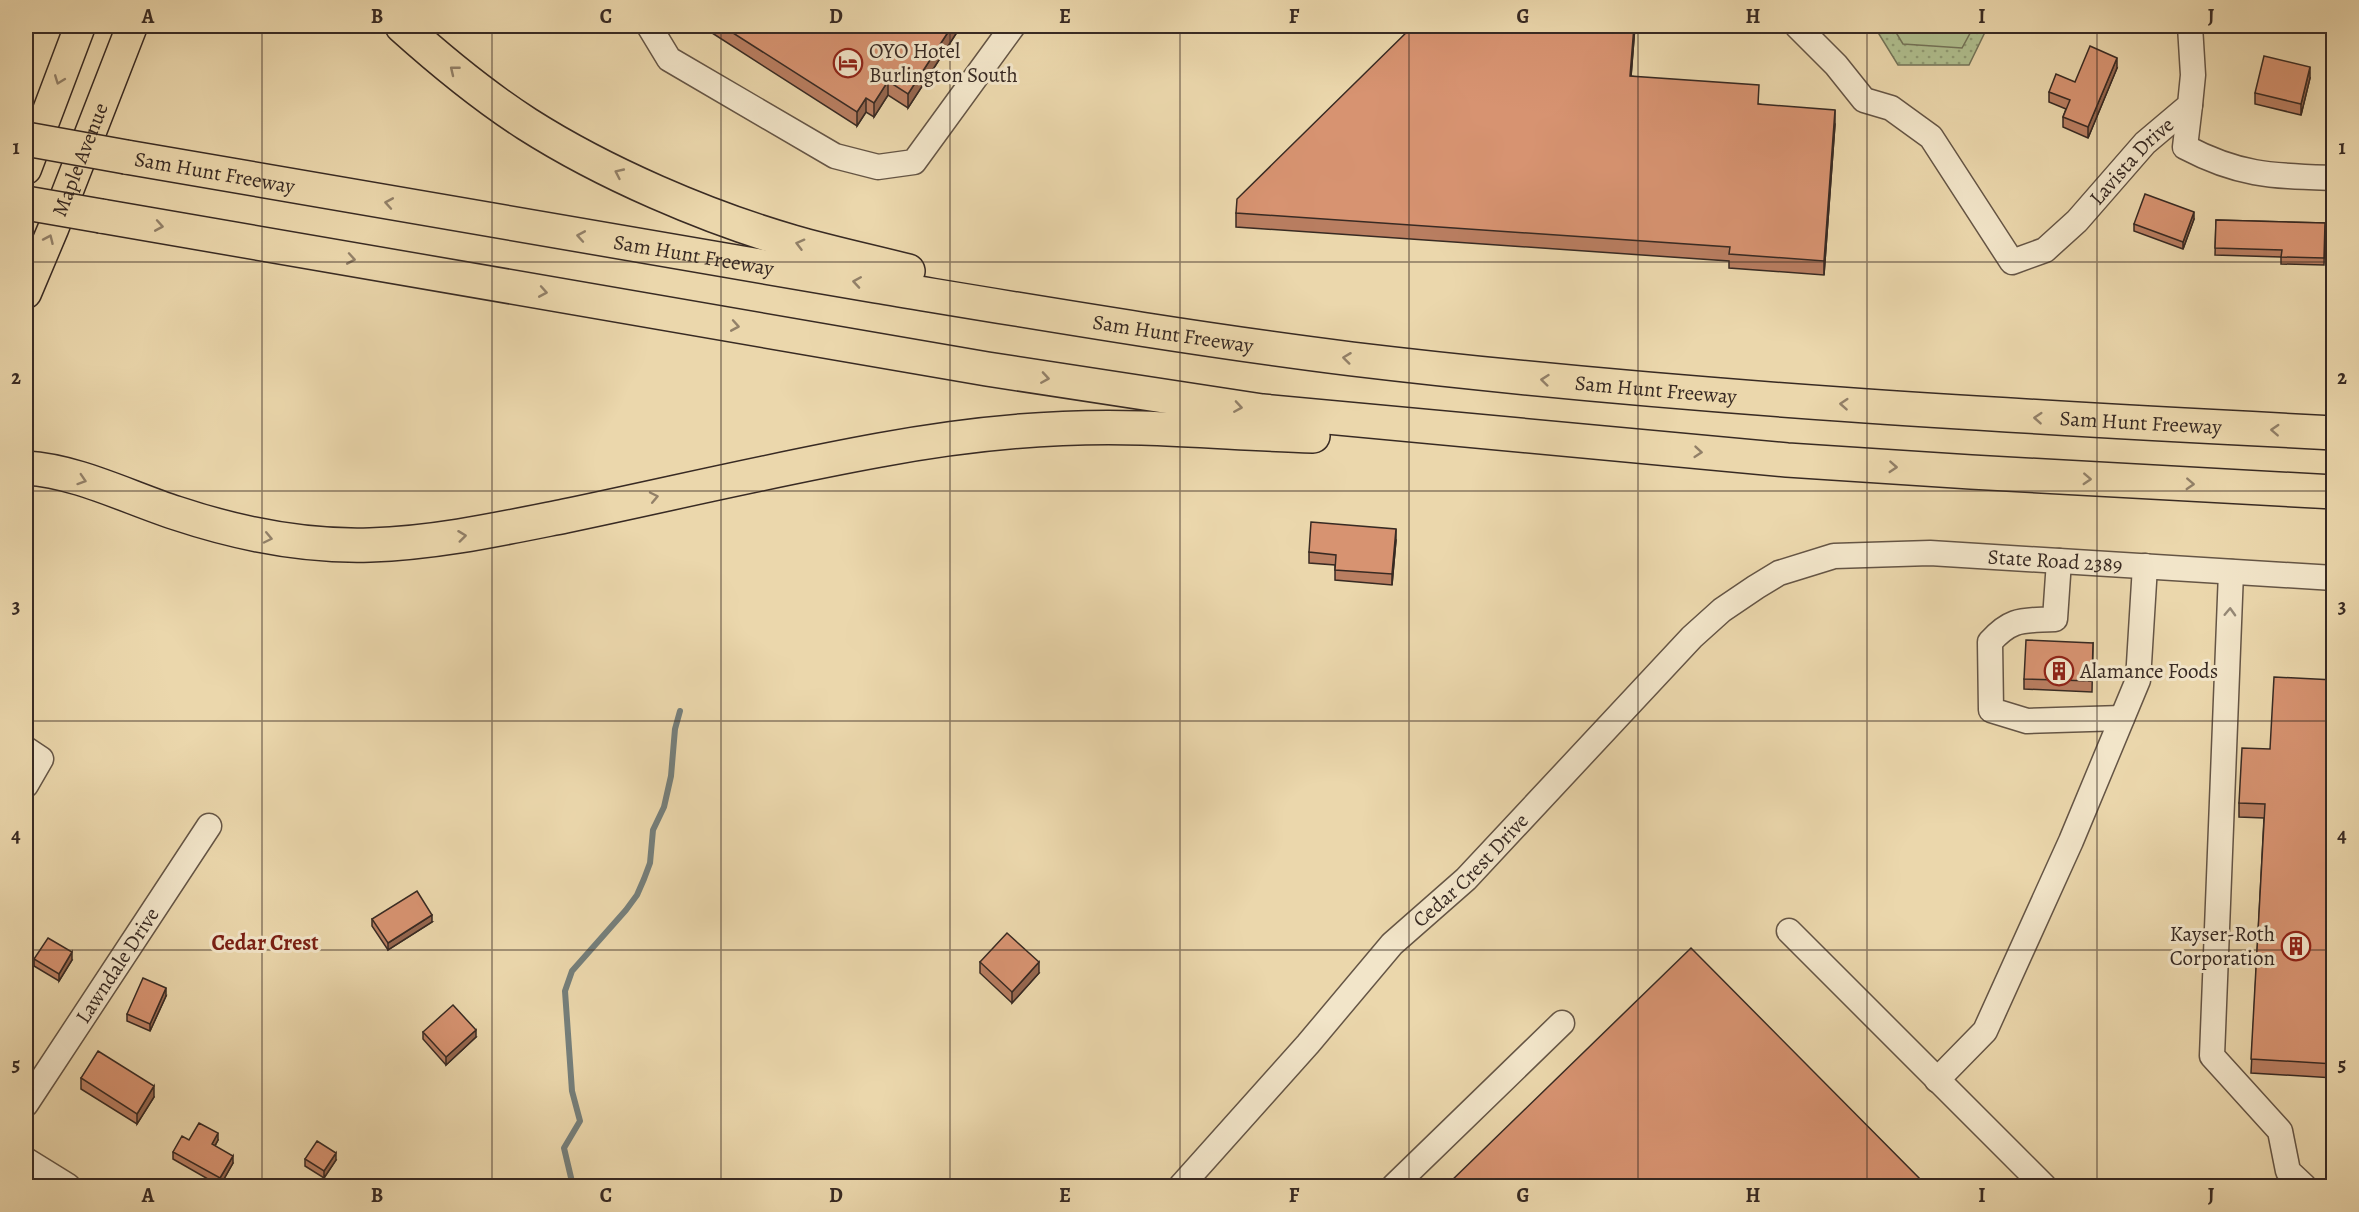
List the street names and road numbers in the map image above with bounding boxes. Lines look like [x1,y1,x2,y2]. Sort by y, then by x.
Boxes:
street label: Maple Avenue [45,99,115,220]
street label: Lavista Drive [2083,111,2180,211]
street label: Sam Hunt Freeway [132,145,298,200]
street label: Sam Hunt Freeway [611,228,777,283]
street label: Sam Hunt Freeway [1091,308,1256,360]
street label: Sam Hunt Freeway [1574,369,1738,410]
street label: Sam Hunt Freeway [2059,404,2223,441]
street label: State Road 2389 [1987,543,2123,579]
street label: Cedar Crest Drive [1407,807,1535,934]
street label: Lawndale Drive [69,902,166,1029]

